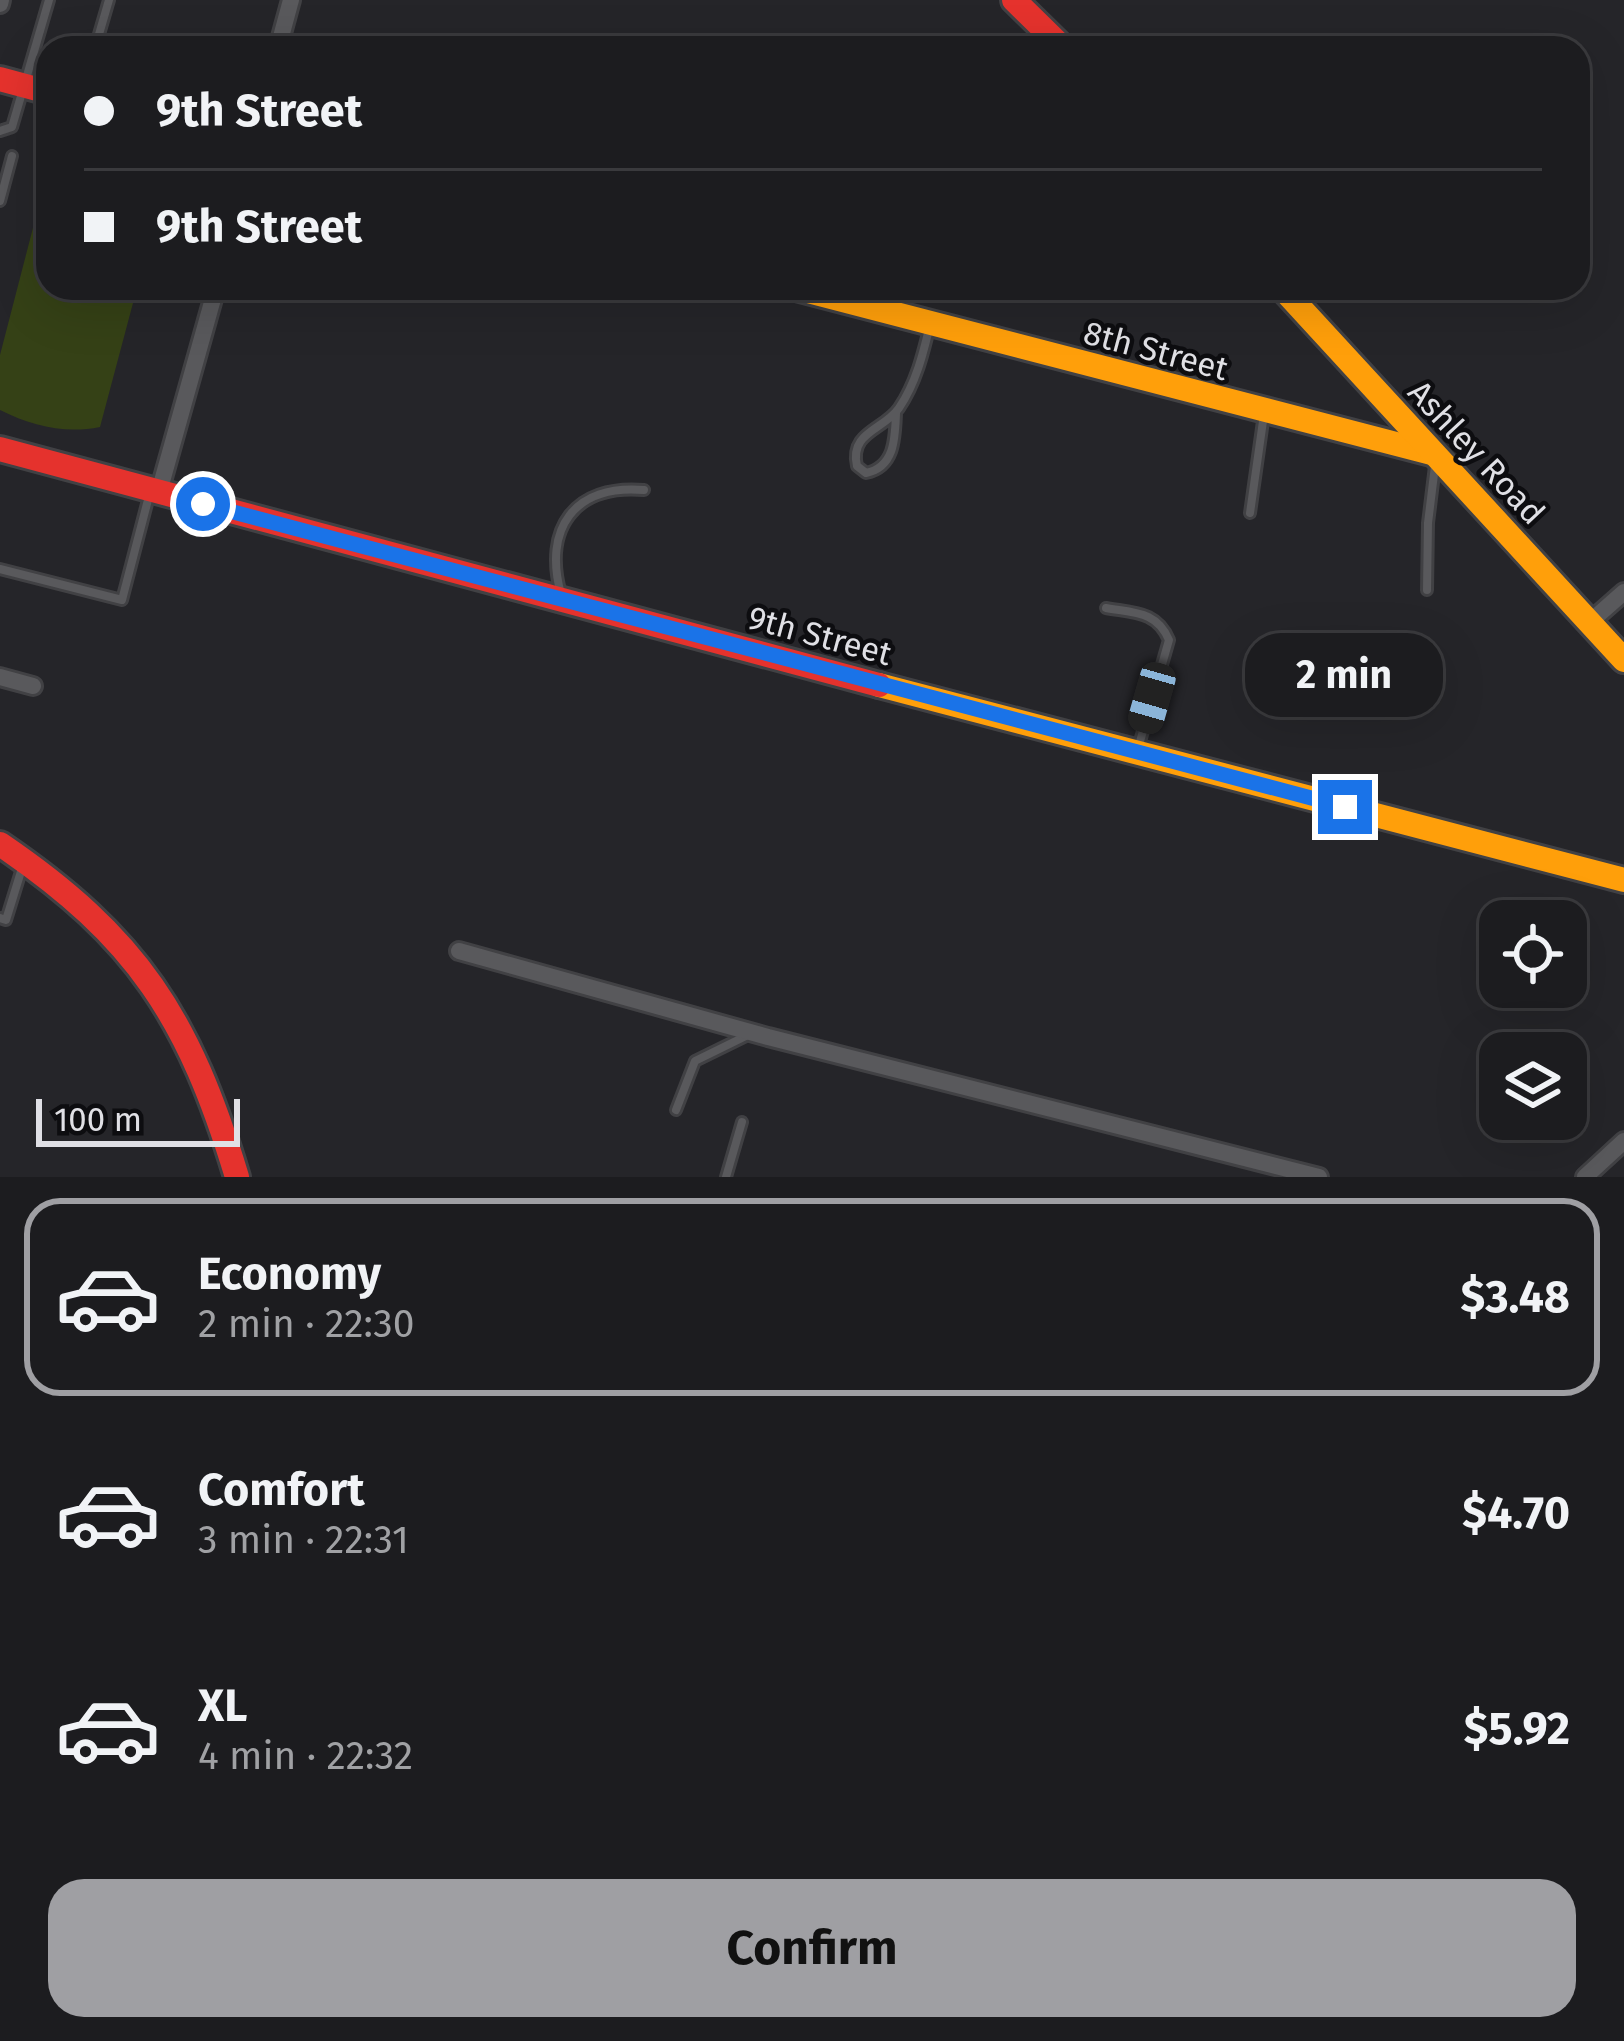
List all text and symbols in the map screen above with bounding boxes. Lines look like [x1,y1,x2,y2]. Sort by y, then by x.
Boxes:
text: 9th Street [156,84,362,138]
text: 9th Street [156,200,362,254]
street label: 8th Street [1079,313,1232,389]
street label: Ashley Road [1400,372,1553,533]
route start [176,477,230,531]
street label: 9th Street [744,598,896,674]
callout: 2 min [1246,633,1444,717]
text: 2 min [1296,652,1392,698]
car [1125,658,1179,738]
route end [1318,780,1372,834]
map controls [1479,900,1587,1140]
button: locate [1479,900,1587,1008]
button: layers [1479,1032,1587,1140]
scale bar [36,1093,240,1146]
text: 100 m [54,1100,142,1140]
icon: car [54,1243,162,1351]
text: Economy [198,1247,381,1301]
text: $3.48 [1461,1270,1570,1324]
text: 2 min · 22:30 [198,1301,415,1347]
icon: car [54,1459,162,1567]
text: Comfort [198,1463,365,1517]
text: $4.70 [1462,1486,1570,1540]
text: 3 min · 22:31 [198,1517,409,1563]
icon: car [54,1675,162,1783]
text: XL [198,1679,247,1733]
text: $5.92 [1464,1702,1570,1756]
text: 4 min · 22:32 [198,1733,413,1779]
button: Confirm [48,1879,1576,2017]

